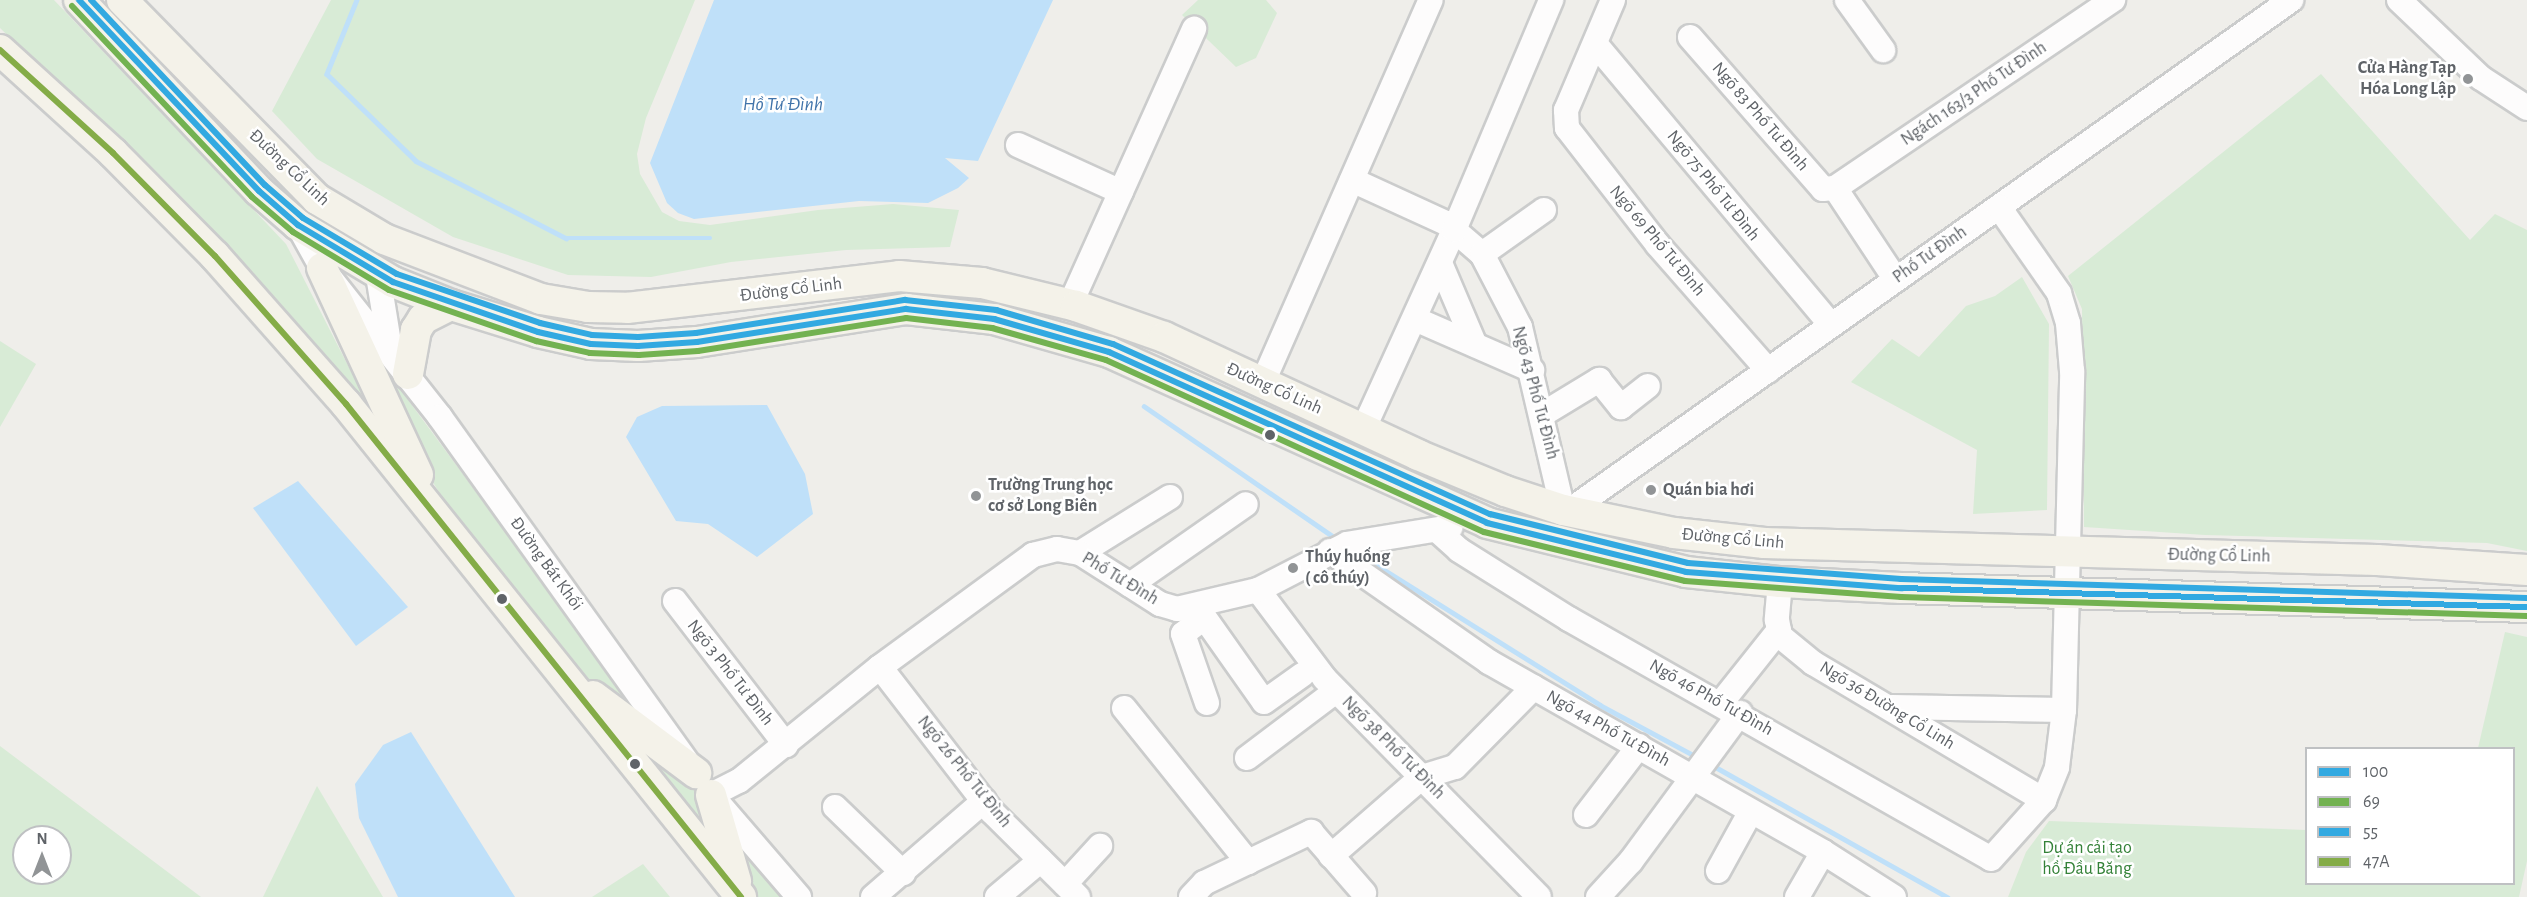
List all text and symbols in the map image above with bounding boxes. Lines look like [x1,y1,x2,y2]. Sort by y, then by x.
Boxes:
street label: Ngách 163/3 Phố Tư Đình [1897,37,2051,151]
street label: Ngõ 83 Phố Tư Đình [1707,58,1813,176]
place label: Cửa Hàng Tạp Hóa Long Lập [2358,58,2456,100]
marker: Cửa Hàng Tạp Hóa Long Lập [2461,72,2475,86]
water label: Hồ Tư Đình [743,92,823,116]
street label: Đường Cổ Linh [244,125,334,211]
street label: Ngõ 75 Phố Tư Đình [1662,126,1764,246]
street label: Ngõ 69 Phố Tư Đình [1604,181,1710,301]
street label: Phố Tư Đình [1889,222,1971,288]
street label: Đường Cổ Linh [739,273,843,307]
street label: Ngõ 43 Phố Tư Đình [1507,324,1563,462]
street label: Đường Cổ Linh [1223,358,1325,420]
unlabelled marker [1264,429,1276,441]
place label: Trường Trung học cơ sở Long Biên [988,475,1113,518]
place label: Quán bia hơi [1663,479,1754,501]
marker: Quán bia hơi [1644,483,1658,497]
marker: Trường Trung học cơ sở Long Biên [969,489,983,503]
street label: Đường Bát Khối [505,513,587,615]
street label: Đường Cổ Linh [1681,524,1785,554]
street label: Đường Cổ Linh [2167,544,2271,568]
place label: Thúy huống ( cô thúy) [1305,547,1390,590]
street label: Phố Tư Đình [1078,548,1162,610]
marker: Thúy huống ( cô thúy) [1286,561,1300,575]
unlabelled marker [496,593,508,605]
street label: Ngõ 3 Phố Tư Đình [682,616,778,730]
street label: Ngõ 46 Phố Tư Đình [1645,655,1777,741]
street label: Ngõ 36 Đường Cổ Linh [1815,657,1959,755]
street label: Ngõ 44 Phố Tư Đình [1542,686,1674,772]
street label: Ngõ 38 Phố Tư Đình [1337,692,1449,804]
street label: Ngõ 26 Phố Tư Đình [912,712,1016,832]
legend [2305,747,2515,885]
unlabelled marker [629,758,641,770]
text: 100 [2363,763,2388,781]
text: 69 [2363,793,2380,811]
text: 55 [2363,823,2378,841]
north arrow [12,825,72,885]
text: N [36,831,48,847]
park label: Dự án cải tạo hồ Đầu Băng [2042,838,2132,880]
text: 47A [2363,853,2390,871]

